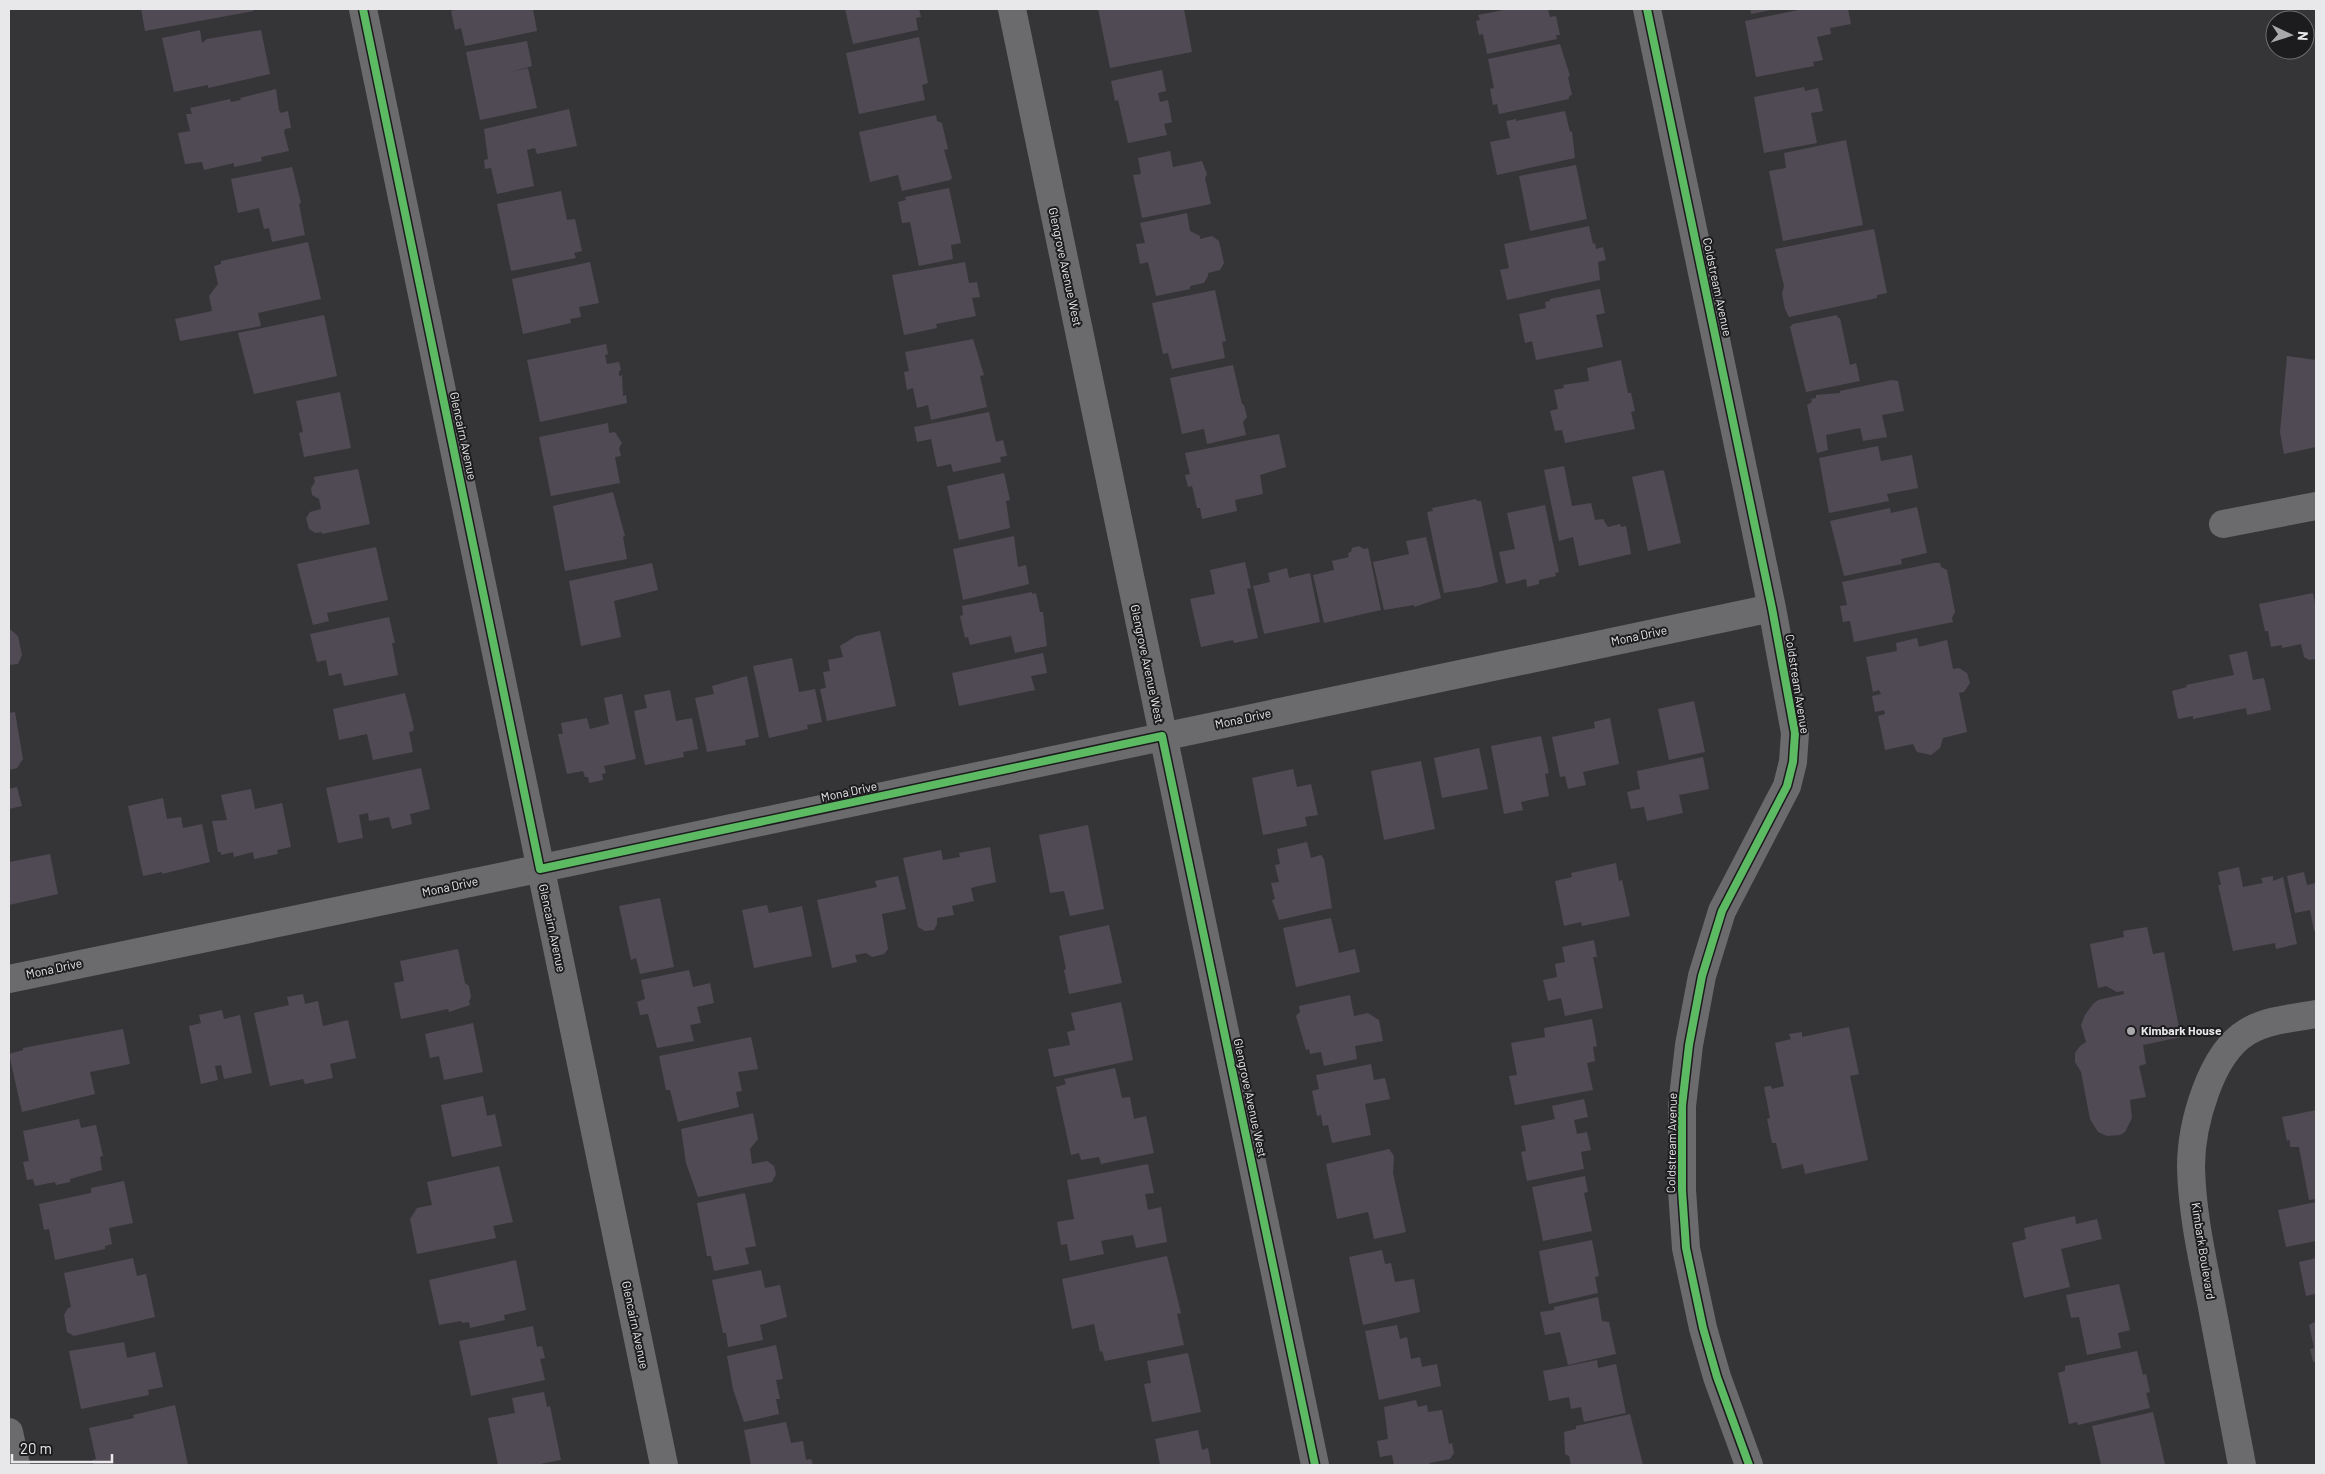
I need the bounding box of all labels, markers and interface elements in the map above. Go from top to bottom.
north arrow [2265,10,2315,60]
text: N [2295,31,2312,41]
street label: Glengrove Avenue West [1047,206,1085,328]
street label: Coldstream Avenue [1701,236,1735,337]
street label: Glencairn Avenue [448,390,480,481]
street label: Glengrove Avenue West [1129,603,1167,725]
street label: Mona Drive [1610,622,1668,648]
street label: Coldstream Avenue [1783,633,1813,735]
street label: Mona Drive [1214,705,1272,731]
street label: Mona Drive [820,778,878,804]
street label: Mona Drive [421,873,479,899]
street label: Glencairn Avenue [537,882,569,973]
street label: Mona Drive [25,955,83,981]
place label: Kimbark House [2141,1023,2222,1037]
marker: Kimbark House [2125,1025,2137,1037]
street label: Glengrove Avenue West [1232,1037,1270,1159]
street label: Coldstream Avenue [1663,1093,1679,1193]
street label: Kimbark Boulevard [2189,1201,2219,1300]
street label: Glencairn Avenue [620,1279,652,1370]
scale bar [12,1432,112,1464]
text: 20 m [20,1439,52,1457]

